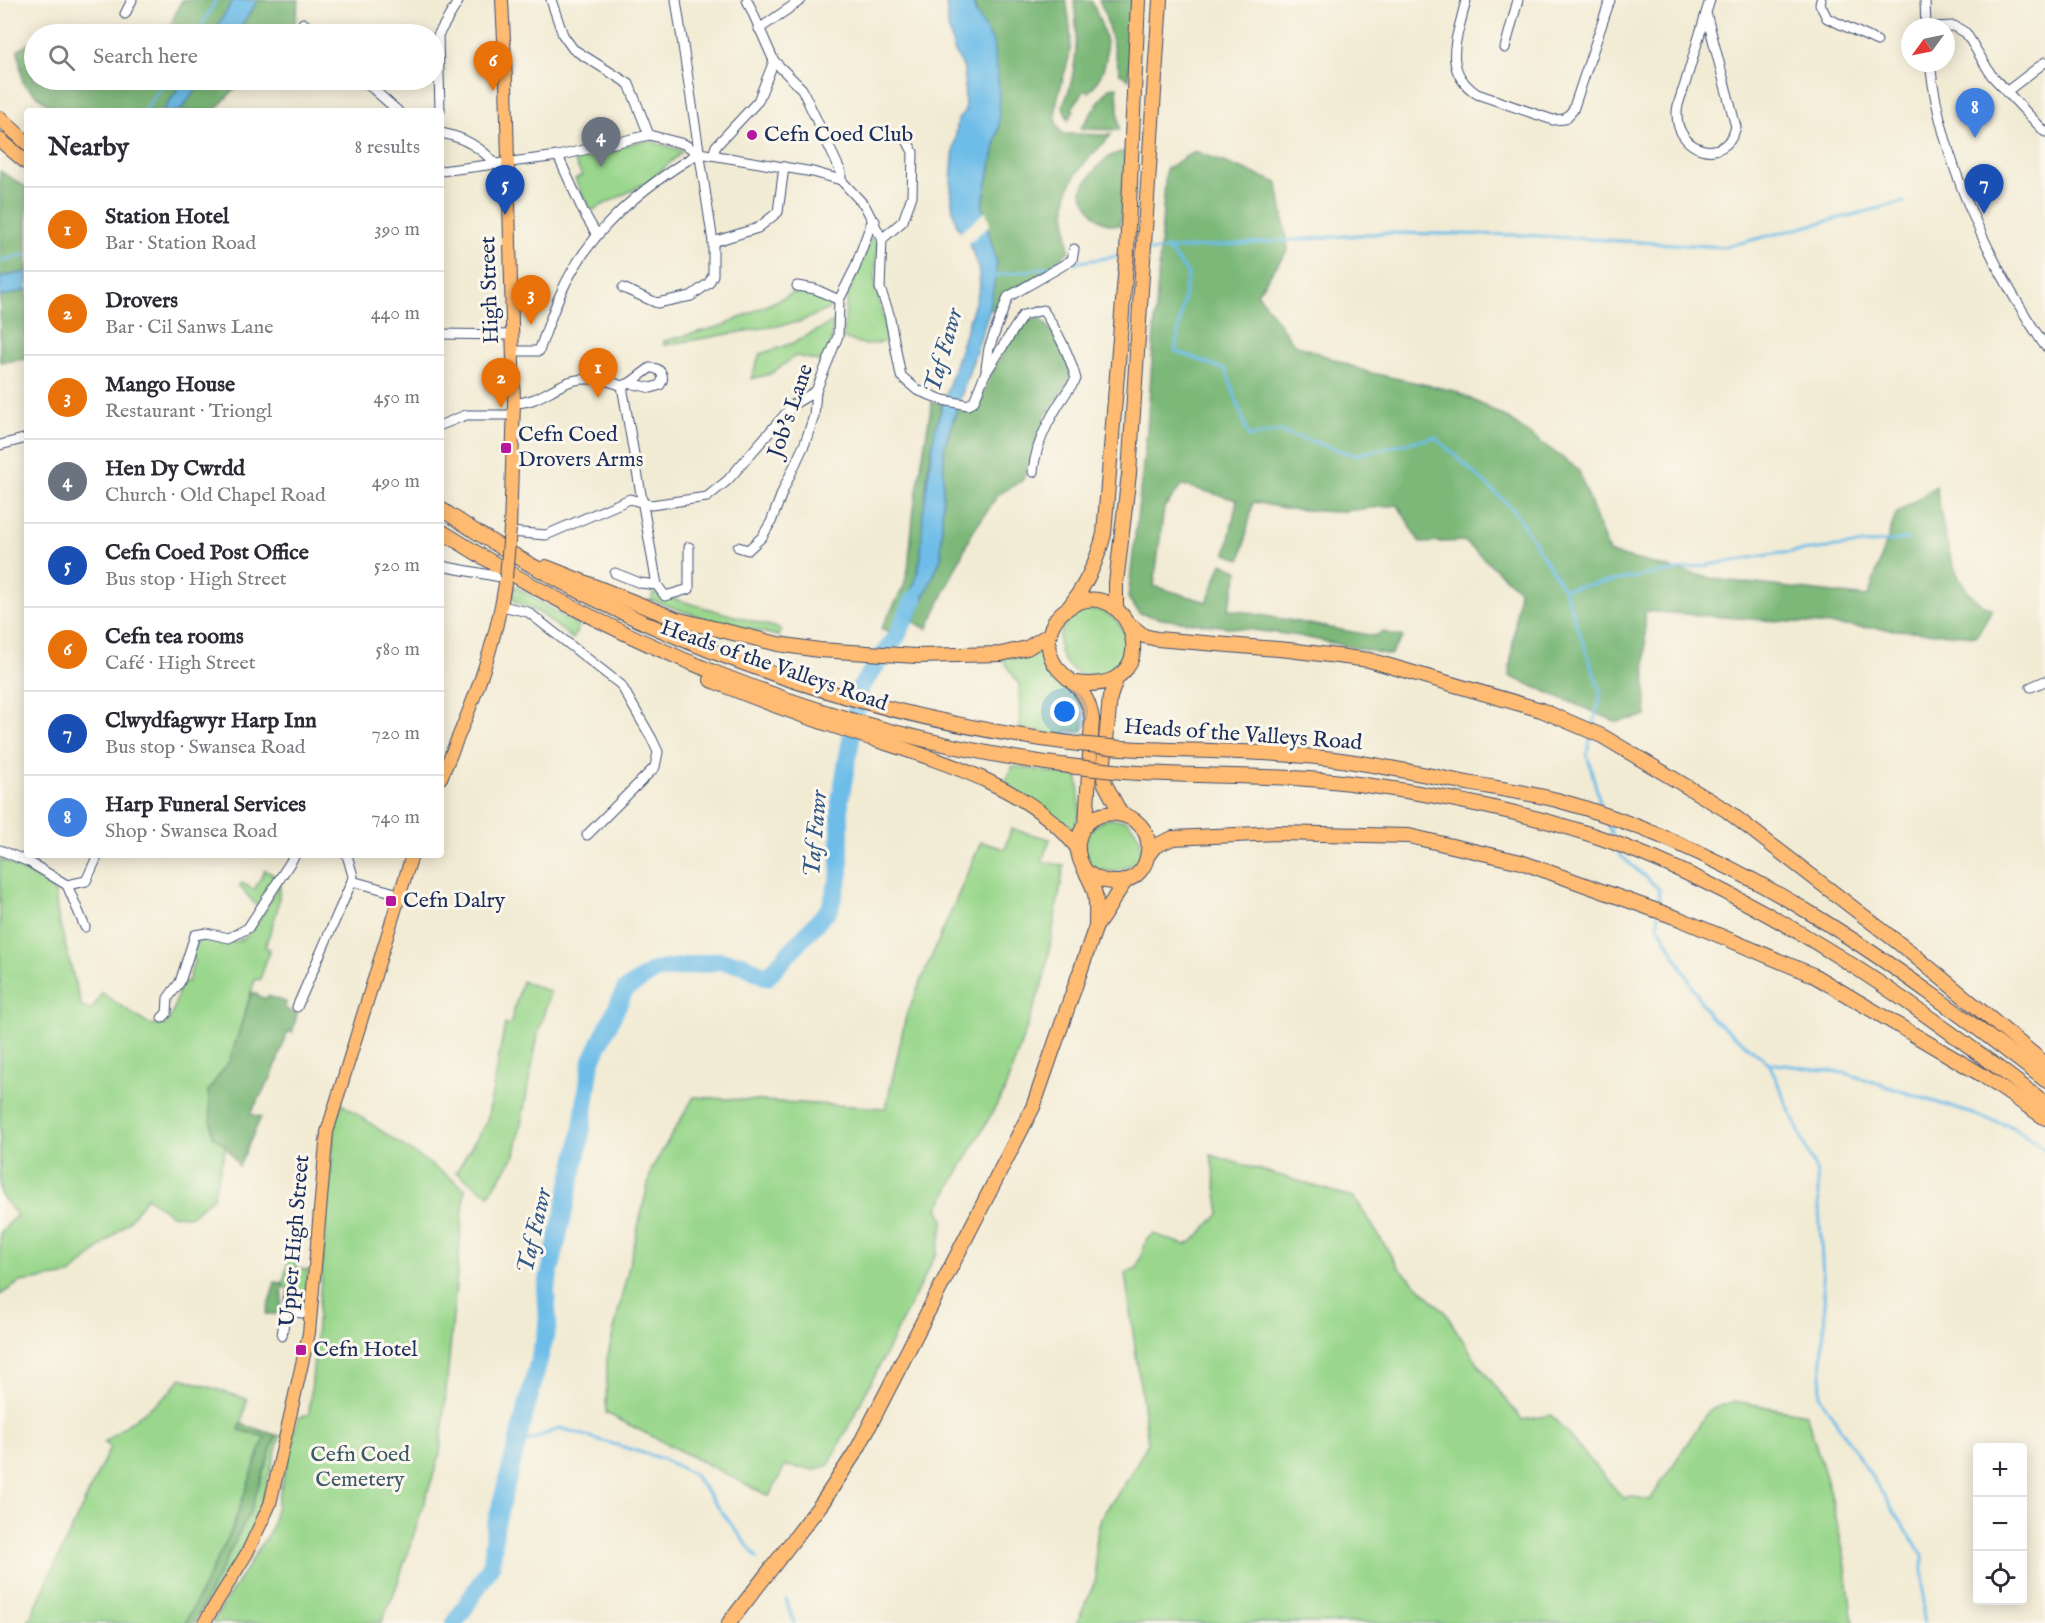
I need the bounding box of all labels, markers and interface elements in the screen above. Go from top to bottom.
north arrow [1901,18,1955,72]
search box [24,24,444,90]
icon: search [45,41,78,74]
pin: 6 [474,42,512,91]
text: Search here [93,43,198,71]
pin: 8 [1956,88,1994,138]
pin: 4 [582,118,620,167]
place label: Cefn Coed Club [764,121,914,149]
marker: Cefn Coed Club [745,128,759,142]
text: Nearby [48,131,129,164]
text: 8 results [354,135,420,160]
pin: 7 [1964,164,2004,214]
pin: 5 [486,166,524,215]
text: Station Hotel [105,203,229,231]
text: 1 [64,217,71,242]
text: 390 m [374,217,420,242]
text: Bar · Station Road [105,231,256,256]
street label: High Street [474,235,506,344]
pin: 3 [512,276,550,325]
text: Drovers [105,287,178,315]
text: 2 [63,301,72,326]
text: 440 m [371,301,420,326]
water label: Taf Fawr [917,303,971,397]
text: Bar · Cil Sanws Lane [105,315,273,340]
pin: 1 [578,348,618,398]
pin: 2 [482,358,520,408]
street label: Job's Lane [761,360,820,464]
text: Mango House [105,371,235,399]
text: 3 [64,385,71,410]
text: 450 m [373,385,420,410]
text: Restaurant · Triongl [105,399,272,424]
place label: Cefn Coed Drovers Arms [518,421,643,474]
marker: Cefn Coed Drovers Arms [499,441,513,455]
text: Hen Dy Cwrdd [105,455,245,483]
text: 4 [63,469,72,494]
text: 490 m [372,469,420,494]
text: Church · Old Chapel Road [105,483,326,508]
text: Cefn Coed Post Office [105,539,309,567]
text: 5 [64,553,71,578]
text: 520 m [374,553,420,578]
text: Bus stop · High Street [105,567,287,592]
street label: Heads of the Valleys Road [657,614,892,718]
text: Cefn tea rooms [105,623,244,651]
text: 6 [63,637,72,662]
text: 580 m [375,637,420,662]
text: Café · High Street [105,651,256,676]
your location [1050,697,1079,726]
text: Clwydfagwyr Harp Inn [105,707,317,735]
street label: Heads of the Valleys Road [1123,713,1363,757]
text: 7 [63,721,72,746]
text: 720 m [372,721,420,746]
text: Bus stop · Swansea Road [105,735,305,760]
water label: Taf Fawr [797,787,835,879]
text: Harp Funeral Services [105,791,306,819]
text: 8 [64,805,71,830]
text: 740 m [371,805,420,830]
text: Shop · Swansea Road [105,819,277,844]
place label: Cefn Dalry [403,887,506,915]
marker: Cefn Dalry [384,894,398,908]
street label: Upper High Street [274,1153,317,1328]
water label: Taf Fawr [510,1183,560,1277]
place label: Cefn Hotel [313,1336,417,1364]
marker: Cefn Hotel [294,1343,308,1357]
park label: Cefn Coed Cemetery [310,1441,410,1494]
map controls [1973,1443,2027,1605]
button: + [1973,1443,2027,1497]
button: − [1973,1497,2027,1551]
button: locate [1973,1551,2027,1605]

